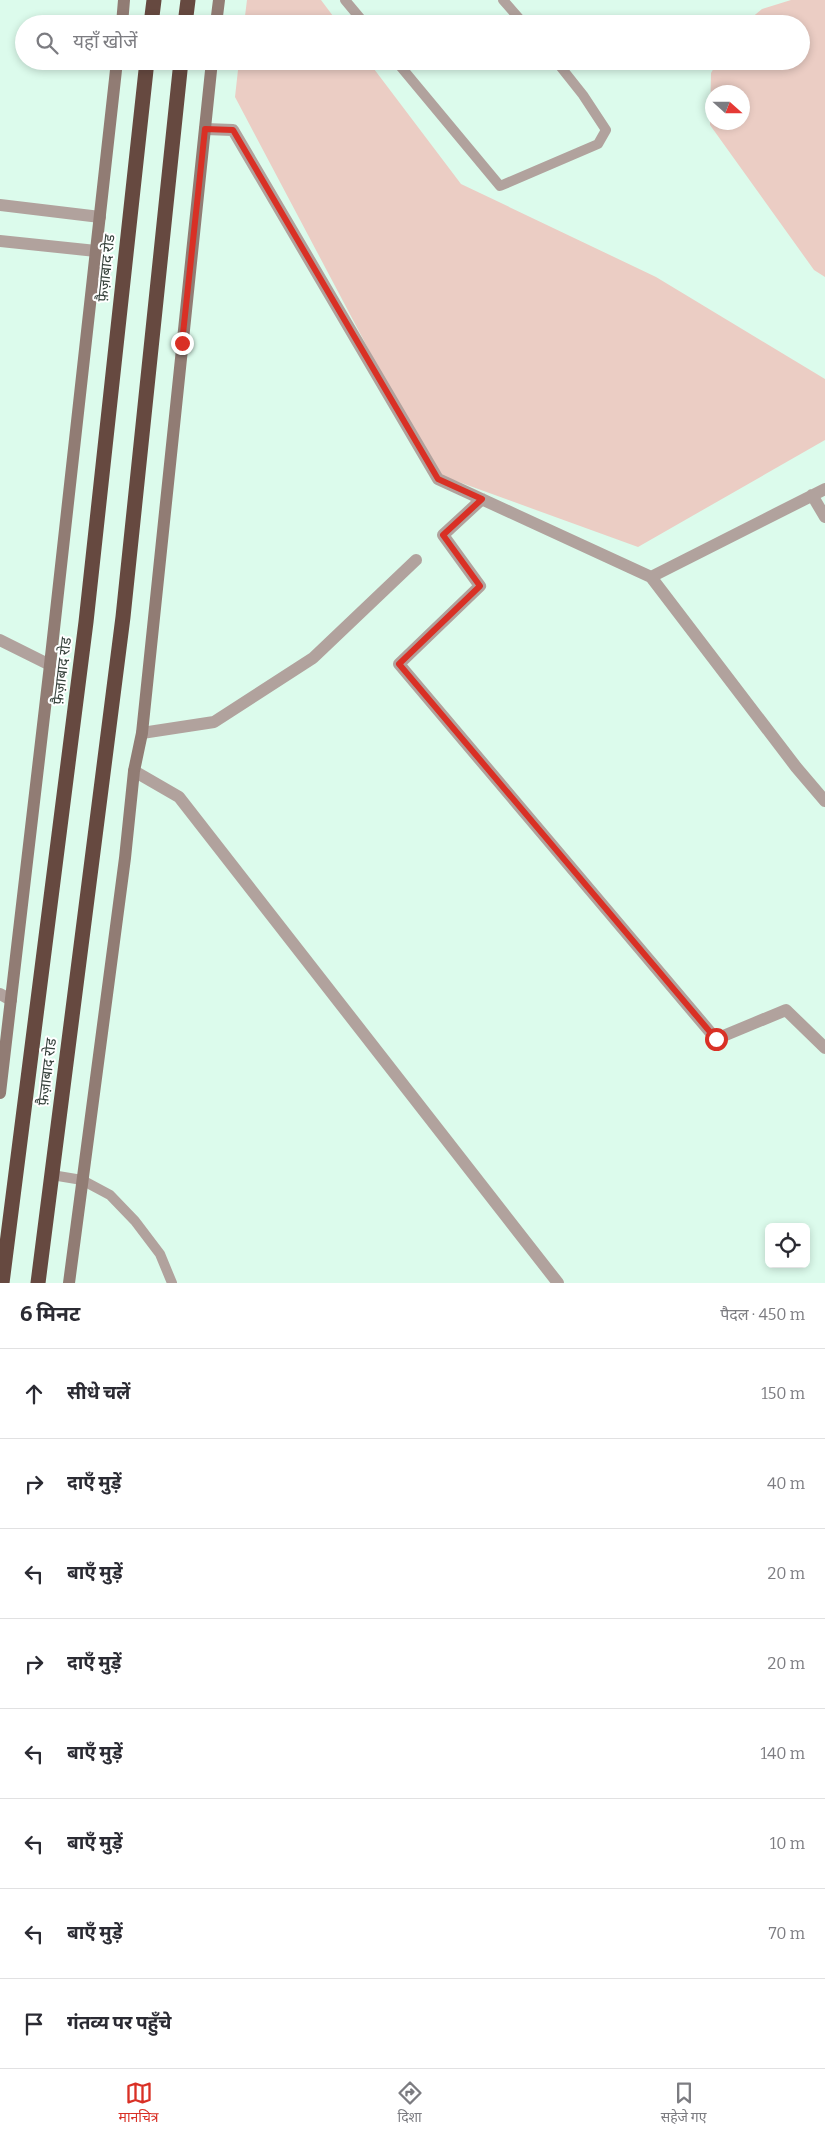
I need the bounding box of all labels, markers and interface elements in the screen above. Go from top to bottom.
search box [15,15,810,70]
icon: search [33,29,61,57]
text: यहाँ खोजें [73,30,137,53]
north arrow [705,85,750,130]
street label: फ़ैज़ाबाद रोड [93,232,119,303]
route end [171,332,194,355]
street label: फ़ैज़ाबाद रोड [49,635,75,706]
route start [705,1028,728,1051]
street label: फ़ैज़ाबाद रोड [34,1036,60,1107]
map controls [765,1223,810,1268]
button: locate [765,1223,810,1268]
text: 6 मिनट [20,1301,80,1327]
text: पैदल · 450 m [720,1305,805,1324]
icon: ahead [20,1380,48,1408]
text: सीधे चलें [67,1381,130,1404]
text: 150 m [761,1384,805,1403]
icon: right [20,1470,48,1498]
text: दाएँ मुड़ें [67,1471,121,1494]
text: 40 m [767,1474,805,1493]
icon: left [20,1560,48,1588]
text: बाएँ मुड़ें [67,1561,123,1584]
text: 20 m [768,1564,805,1583]
icon: right [20,1650,48,1678]
text: दाएँ मुड़ें [67,1651,121,1674]
text: 20 m [768,1654,805,1673]
icon: left [20,1740,48,1768]
text: बाएँ मुड़ें [67,1741,123,1764]
text: 140 m [760,1744,805,1763]
icon: left [20,1830,48,1858]
text: बाएँ मुड़ें [67,1831,123,1854]
text: 10 m [770,1834,805,1853]
icon: left [20,1920,48,1948]
text: बाएँ मुड़ें [67,1921,123,1944]
text: 70 m [769,1924,805,1943]
icon: arrive [20,2010,48,2038]
text: गंतव्य पर पहुँचे [67,2011,172,2034]
tab: मानचित्र [119,2079,159,2128]
tab: दिशा [396,2079,424,2128]
tab: सहेजे गए [661,2079,706,2128]

